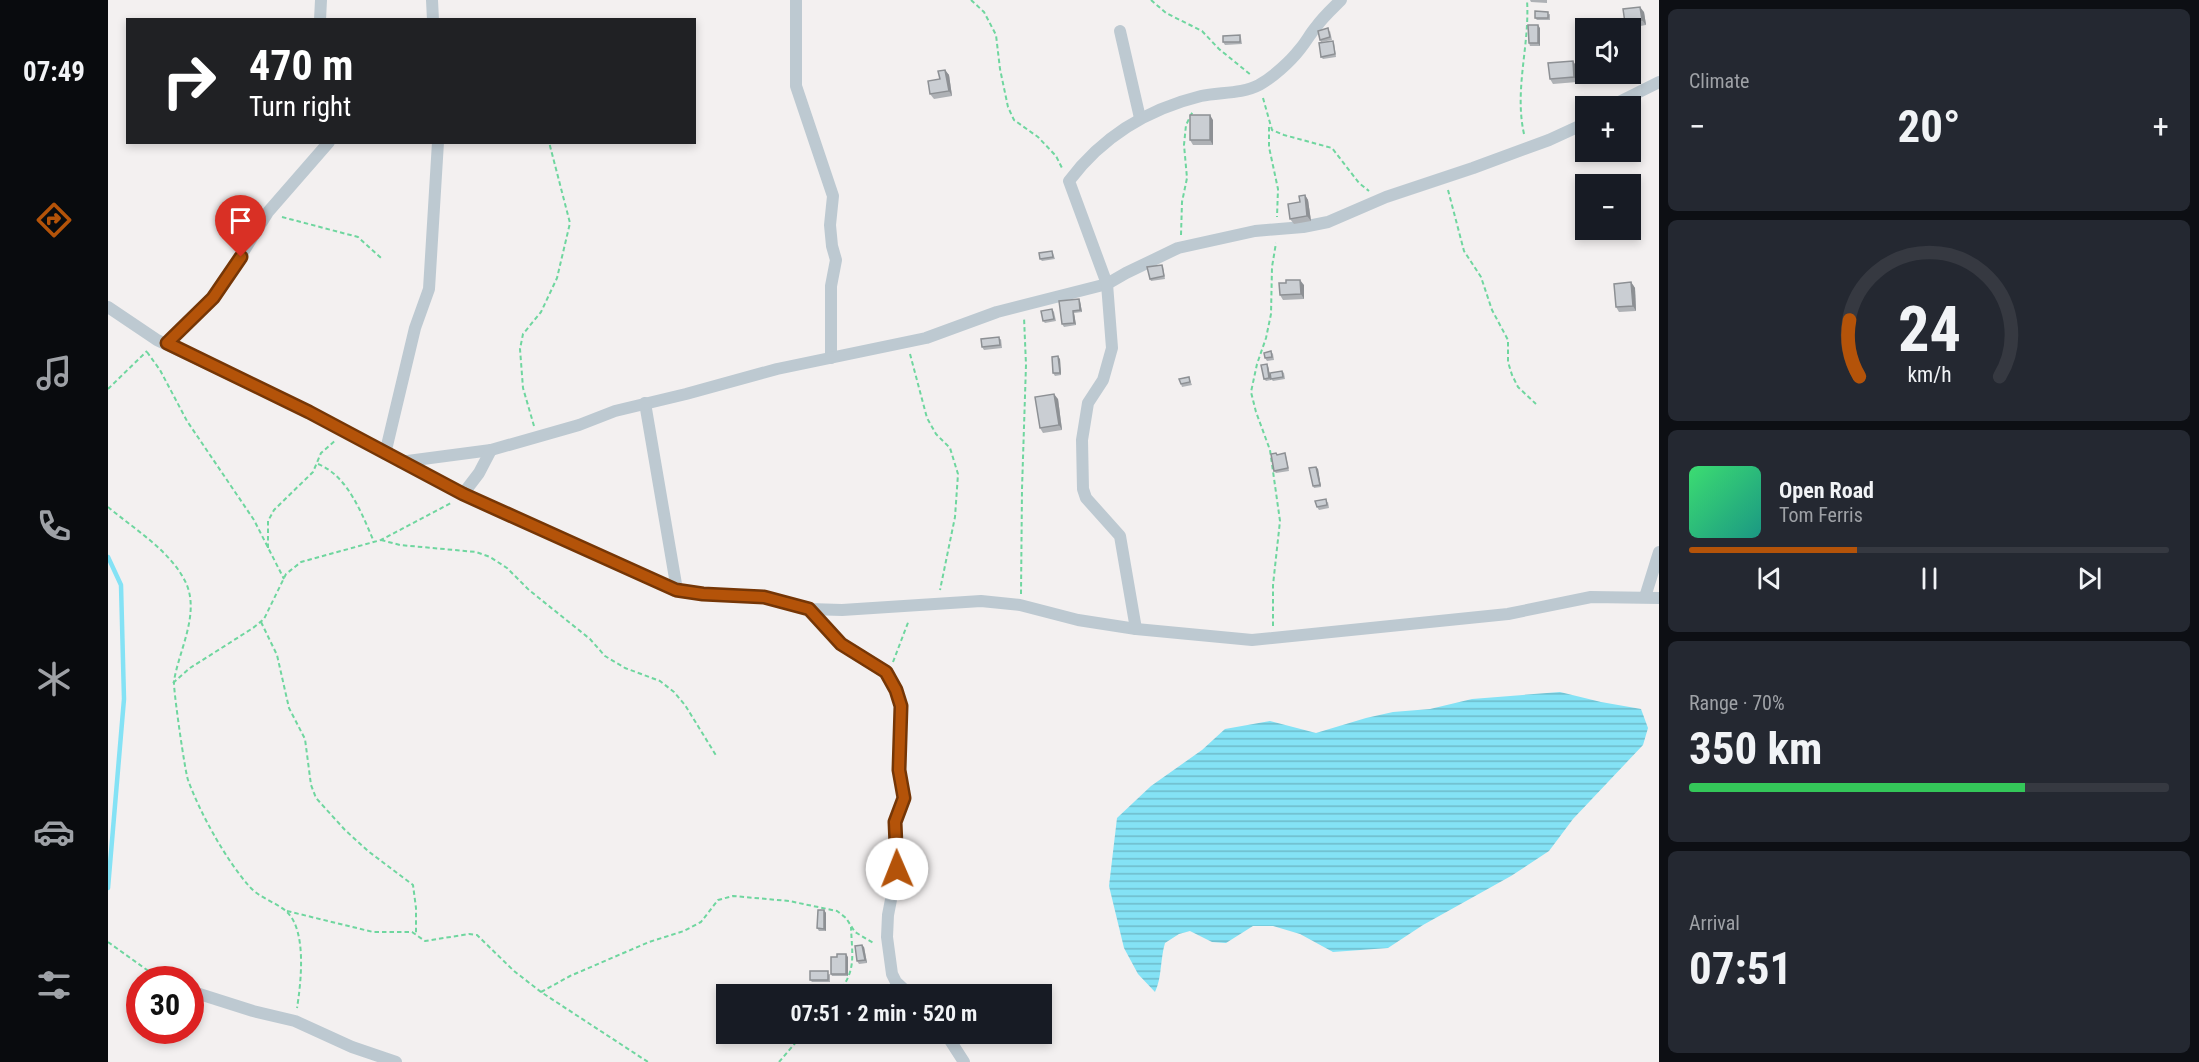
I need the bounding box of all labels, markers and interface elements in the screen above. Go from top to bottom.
map controls [1575,18,1641,240]
button: sound [1575,18,1641,84]
text: 470 m [249,41,354,90]
icon: right [150,42,228,120]
text: 07:49 [23,56,85,88]
text: Climate [1689,69,1749,93]
text: Turn right [249,91,351,123]
button: + [1575,96,1641,162]
text: 20° [1898,100,1961,153]
text: − [1689,107,1706,146]
text: + [2153,107,2169,146]
button: − [1575,174,1641,240]
pin [215,195,266,257]
icon: directions [33,199,75,241]
icon: arrive [224,204,257,237]
text: 24 [1897,294,1961,367]
icon: music [33,352,75,394]
text: km/h [1907,363,1951,388]
text: Open Road [1779,478,1874,503]
text: Tom Ferris [1779,503,1863,527]
icon: phone [33,505,75,547]
icon: previous [1753,562,1786,595]
icon: pause [1913,562,1946,595]
icon: next [2073,562,2106,595]
icon: climate [33,658,75,700]
text: Range · 70% [1689,691,1785,715]
text: 350 km [1689,722,1822,775]
icon: car [33,811,75,853]
position arrow [865,837,929,901]
text: Arrival [1689,911,1740,935]
text: 07:51 [1689,942,1792,995]
icon: filters [33,964,75,1006]
speed limit sign: 30 [126,966,204,1044]
text: 07:51 · 2 min · 520 m [791,1001,977,1026]

